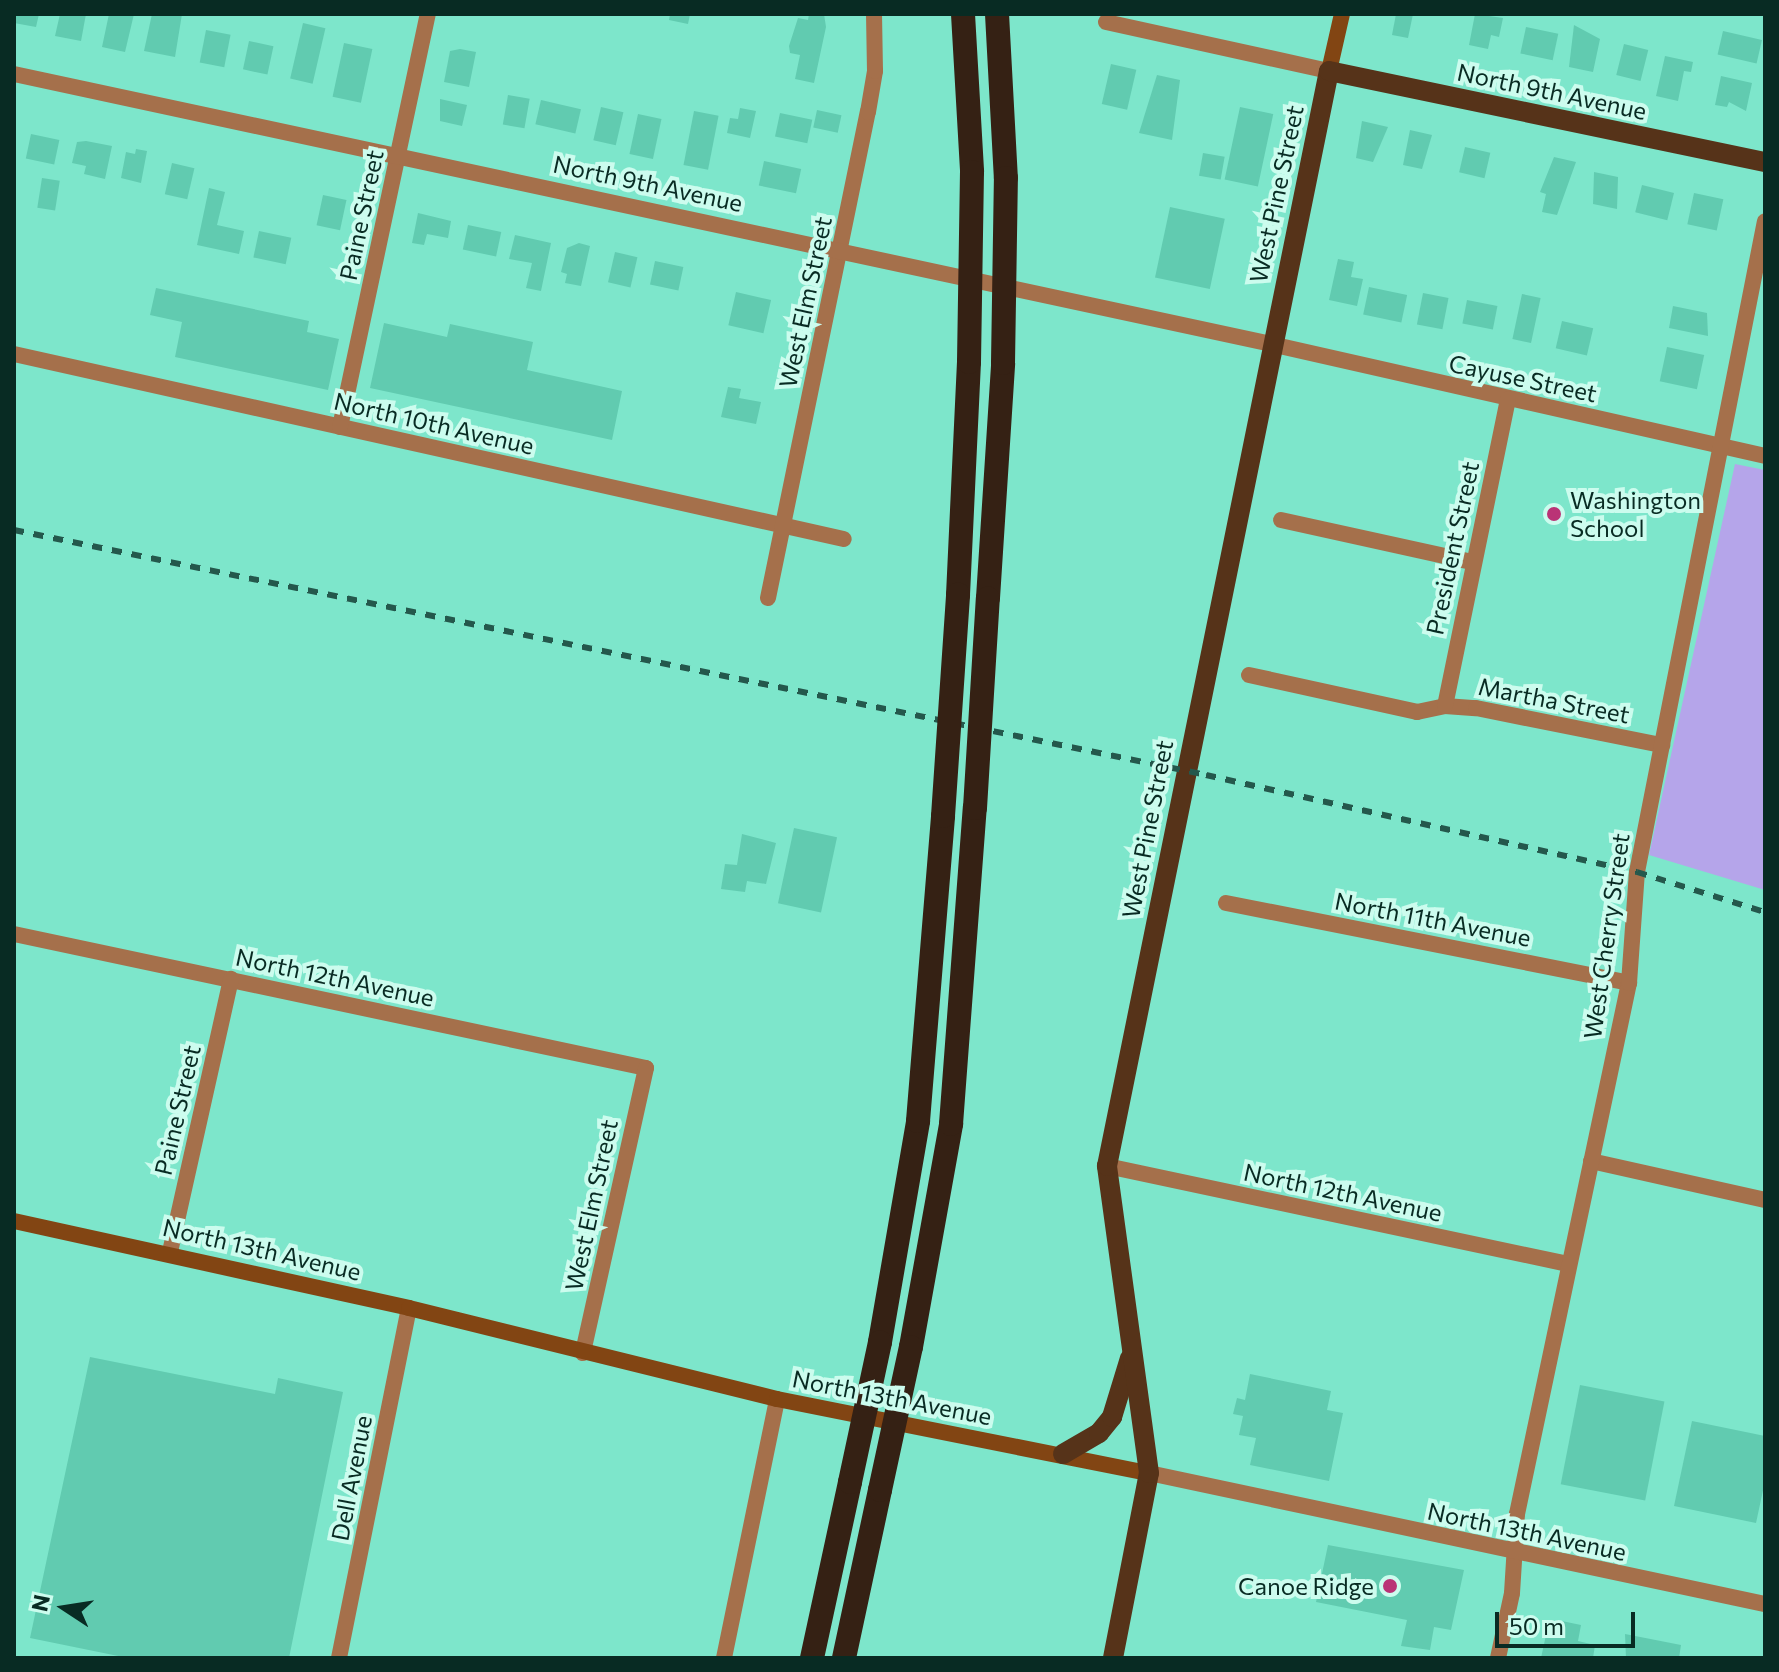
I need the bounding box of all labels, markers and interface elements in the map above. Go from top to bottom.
street label: North 9th Avenue [1455,57,1649,125]
street label: West Pine Street [1243,103,1309,285]
street label: Paine Street [333,147,389,283]
street label: North 9th Avenue [551,149,745,217]
street label: West Elm Street [773,214,837,390]
street label: Cayuse Street [1446,348,1600,408]
street label: North 10th Avenue [331,386,537,460]
street label: President Street [1420,459,1484,637]
place label: Washington School [1570,486,1701,542]
marker: Washington School [1545,505,1563,523]
street label: Martha Street [1476,671,1632,729]
street label: West Pine Street [1116,738,1178,920]
street label: West Cherry Street [1577,831,1635,1041]
street label: North 11th Avenue [1333,886,1533,952]
street label: North 12th Avenue [233,942,437,1012]
street label: Paine Street [148,1042,206,1178]
street label: West Elm Street [559,1117,623,1293]
street label: North 12th Avenue [1241,1157,1445,1227]
street label: North 13th Avenue [160,1212,364,1286]
street label: North 13th Avenue [790,1364,994,1430]
street label: Dell Avenue [325,1413,377,1543]
street label: North 13th Avenue [1425,1496,1629,1566]
north arrow [24,1568,104,1648]
place label: Canoe Ridge [1238,1572,1374,1600]
marker: Canoe Ridge [1381,1577,1399,1595]
text: N [25,1592,55,1614]
scale bar [1499,1596,1639,1646]
text: 50 m [1509,1611,1564,1640]

